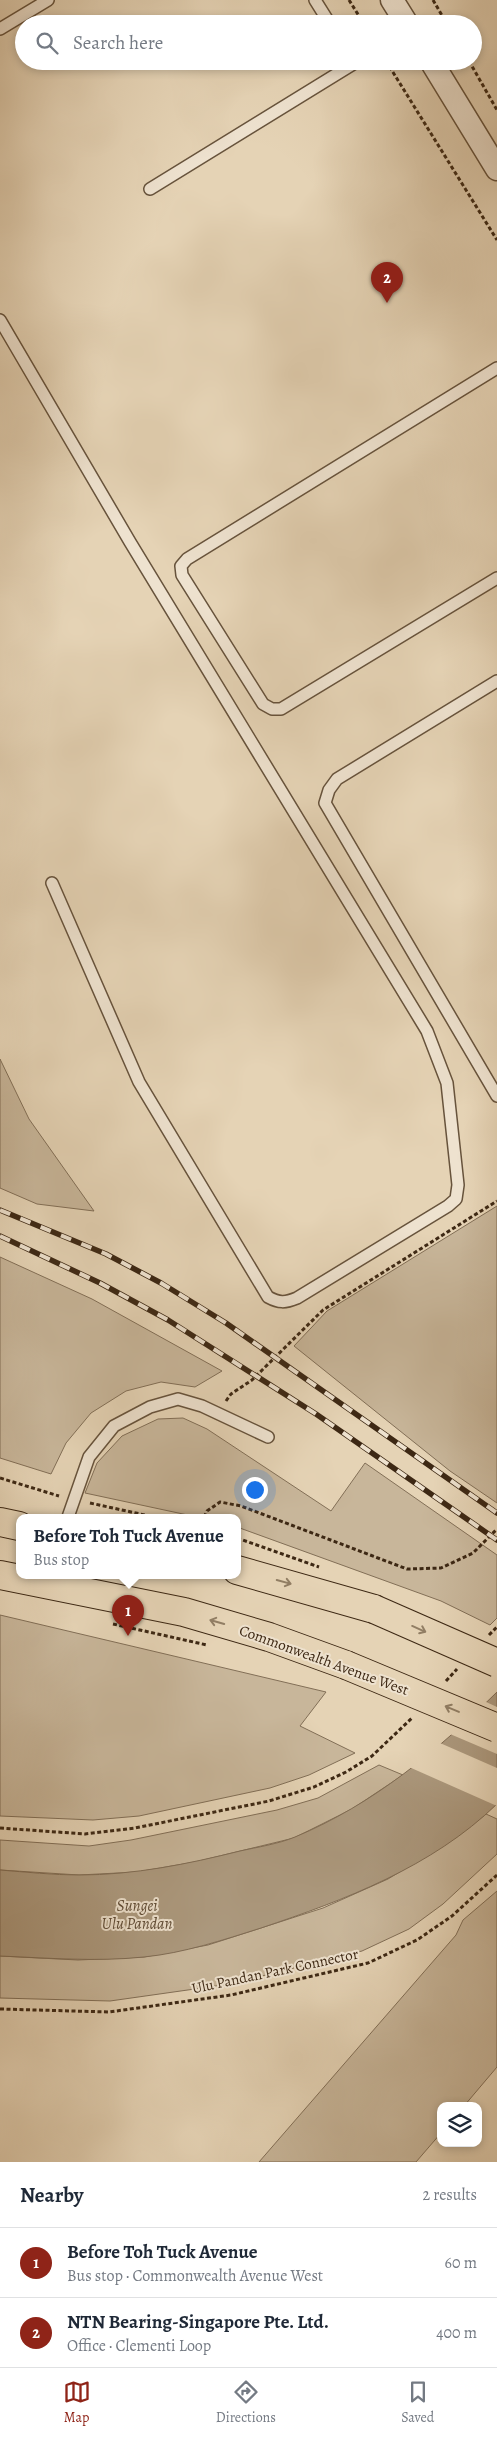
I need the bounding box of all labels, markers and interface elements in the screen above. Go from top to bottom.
search box [15,15,482,70]
icon: search [33,29,61,57]
text: Search here [73,30,163,56]
pin: 2 [371,262,403,303]
your location [242,1477,268,1503]
popup [16,1514,241,1579]
text: Before Toh Tuck Avenue [33,1523,224,1549]
text: Bus stop [33,1549,89,1571]
one-way arrow [275,1578,291,1587]
pin: 1 [112,1595,144,1636]
one-way arrow [210,1616,226,1626]
street label: Commonwealth Avenue West [237,1620,411,1700]
one-way arrow [411,1624,426,1634]
one-way arrow [445,1704,460,1714]
water label: Sungei Ulu Pandan [102,1895,172,1935]
street label: Ulu Pandan Park Connector [190,1944,360,1998]
map controls [437,2102,482,2147]
button: layers [437,2102,482,2147]
text: Nearby [20,2181,83,2209]
text: 2 results [422,2184,477,2206]
text: Before Toh Tuck Avenue [67,2239,258,2265]
text: 1 [33,2252,39,2274]
text: 60 m [445,2252,477,2274]
text: Bus stop · Commonwealth Avenue West [67,2265,323,2287]
text: NTN Bearing-Singapore Pte. Ltd. [67,2309,329,2335]
text: 2 [32,2322,40,2344]
text: 400 m [436,2322,477,2344]
text: Office · Clementi Loop [67,2335,211,2357]
tab: Map [63,2378,91,2427]
tab: Directions [216,2378,276,2427]
tab: Saved [401,2378,434,2427]

